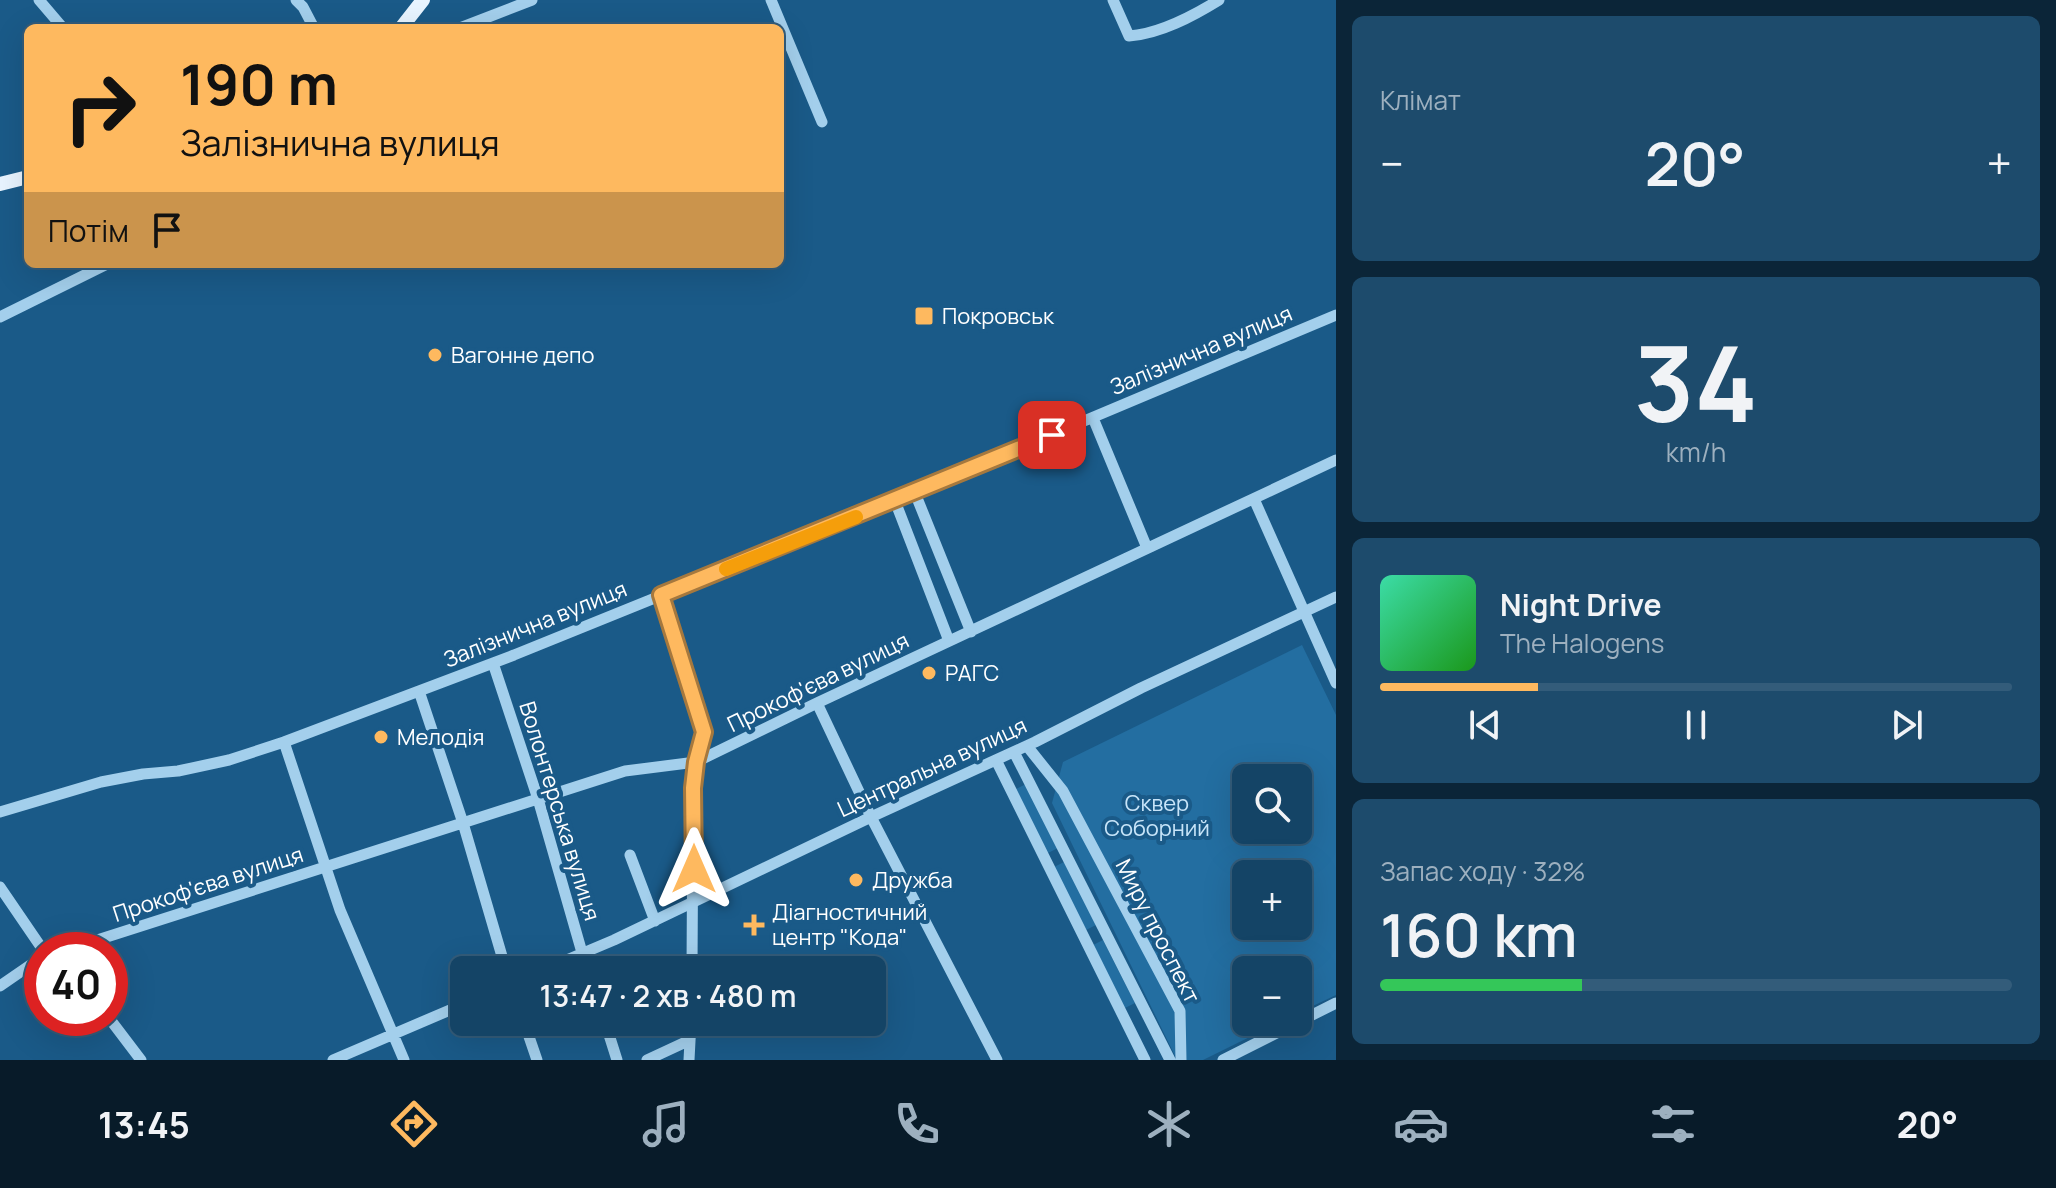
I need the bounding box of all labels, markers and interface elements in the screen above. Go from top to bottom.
text: 190 m [180,45,338,122]
icon: right [48,56,152,160]
text: Клімат [1380,82,1461,118]
text: Залізнична вулиця [180,118,500,167]
text: 20° [1645,122,1746,204]
text: − [1380,133,1404,193]
text: + [1987,133,2012,193]
icon: arrive [145,208,189,252]
text: Потім [48,210,129,251]
street label: Залізнична вулиця [1105,298,1297,402]
place label: Покровськ [942,301,1055,331]
marker: Покровськ [913,305,935,327]
text: 34 [1634,311,1758,453]
place label: Вагонне депо [451,340,595,370]
marker: Вагонне депо [426,346,444,364]
pin [1018,401,1086,469]
icon: arrive [1030,413,1074,457]
text: km/h [1666,434,1726,470]
street label: Залізнична вулиця [439,574,631,674]
text: Night Drive [1500,584,1662,625]
street label: Прокоф'єва вулиця [722,625,914,739]
text: The Halogens [1500,625,1664,661]
place label: РАГС [945,658,999,688]
marker: РАГС [920,664,938,682]
street label: Волонтерська вулиця [512,698,608,924]
icon: previous [1463,703,1507,747]
icon: pause [1674,703,1718,747]
icon: next [1885,703,1929,747]
street label: Центральна вулиця [832,710,1032,824]
place label: Мелодія [397,722,484,752]
marker: Мелодія [372,728,390,746]
map controls [1232,764,1312,1036]
button: search [1232,764,1312,844]
park label: Сквер Соборний [1104,788,1210,843]
position arrow [652,827,736,911]
street label: Прокоф'єва вулиця [109,839,307,929]
text: Запас ходу · 32% [1380,853,1586,889]
street label: Миру проспект [1109,854,1207,1008]
button: + [1232,860,1312,940]
place label: Дружба [872,865,953,895]
marker: Дружба [847,871,865,889]
text: 160 km [1380,893,1578,975]
place label: Діагностичний центр "Кода" [772,897,927,952]
marker: Діагностичний центр "Кода" [743,914,765,936]
speed limit sign: 40 [24,932,128,1036]
button: − [1232,956,1312,1036]
text: 13:47 · 2 хв · 480 m [540,975,796,1016]
icon: directions [386,1096,442,1152]
icon: music [638,1096,694,1152]
icon: phone [889,1096,945,1152]
icon: climate [1141,1096,1197,1152]
icon: car [1393,1096,1449,1152]
icon: filters [1645,1096,1701,1152]
text: 13:45 [98,1100,190,1149]
text: 20° [1897,1100,1958,1149]

